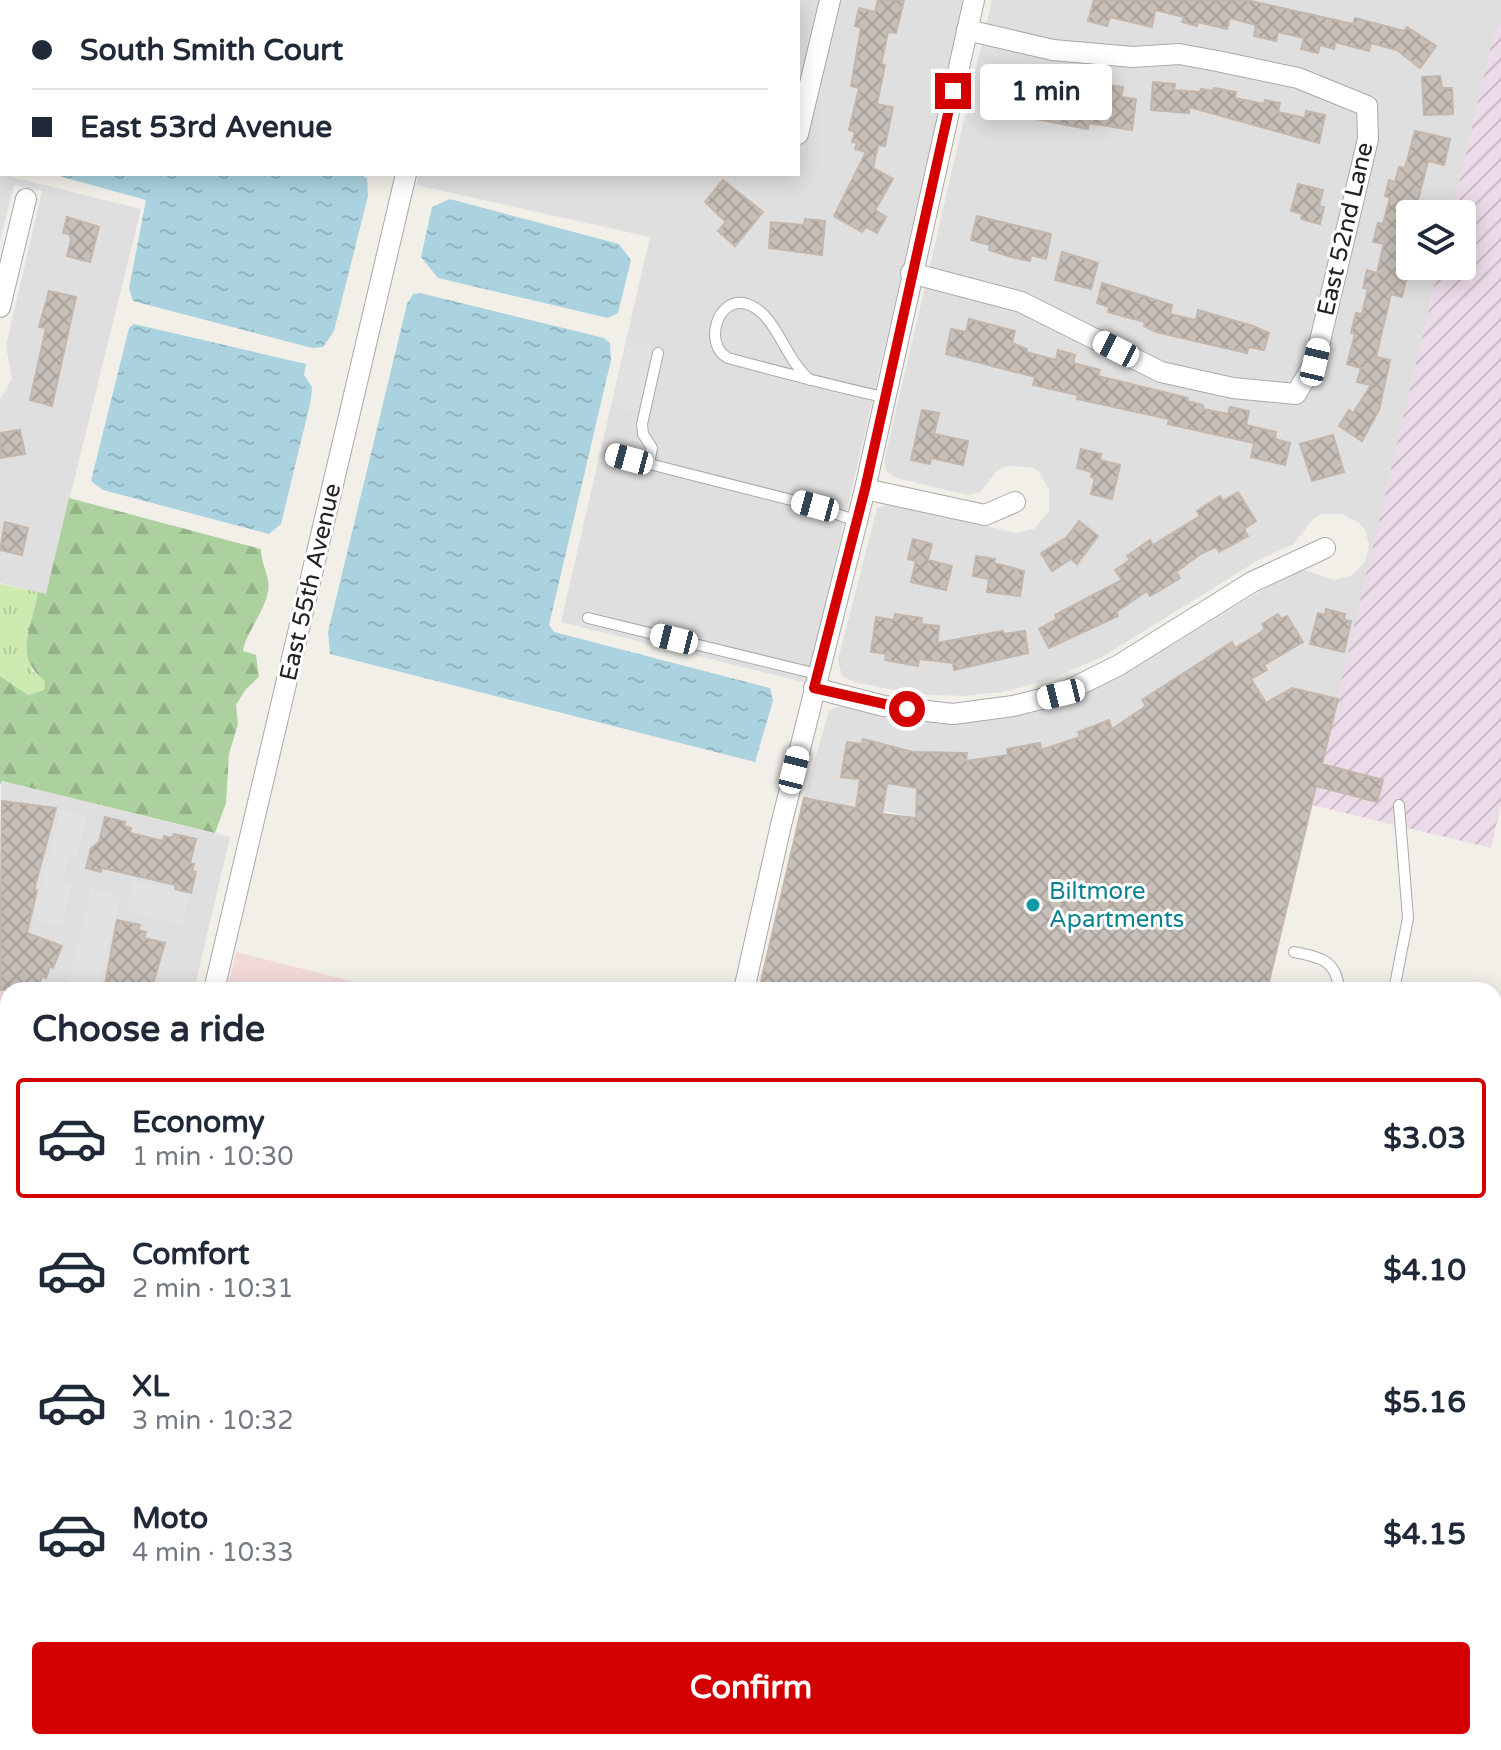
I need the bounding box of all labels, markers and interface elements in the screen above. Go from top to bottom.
text: South Smith Court [80,32,343,69]
callout: 1 min [981,63,1113,119]
route end [935,73,971,109]
text: 1 min [1011,76,1081,107]
text: East 53rd Avenue [80,109,332,146]
street label: East 52nd Lane [1311,140,1380,319]
map controls [1396,200,1476,280]
button: layers [1396,200,1476,280]
car [1089,327,1143,371]
car [1298,336,1332,388]
car [603,441,655,477]
street label: East 55th Avenue [274,481,347,684]
car [789,488,841,524]
car [648,622,700,656]
car [1035,677,1087,711]
route start [889,691,925,727]
car [777,744,811,796]
place label: Biltmore Apartments [1049,877,1184,934]
marker: Biltmore Apartments [1024,896,1042,914]
text: Choose a ride [32,1008,265,1051]
icon: car [36,1102,108,1174]
text: Economy [132,1104,265,1141]
text: $3.03 [1383,1120,1466,1157]
text: 1 min · 10:30 [132,1141,294,1172]
icon: car [36,1234,108,1306]
text: Comfort [132,1236,250,1273]
text: $4.10 [1383,1252,1466,1289]
text: 2 min · 10:31 [132,1273,294,1304]
icon: car [36,1366,108,1438]
text: XL [132,1368,169,1405]
text: $5.16 [1384,1384,1466,1421]
text: 3 min · 10:32 [132,1405,294,1436]
icon: car [36,1498,108,1570]
text: Moto [132,1500,208,1537]
text: $4.15 [1383,1516,1466,1553]
text: 4 min · 10:33 [132,1537,294,1568]
button: Confirm [32,1642,1470,1734]

